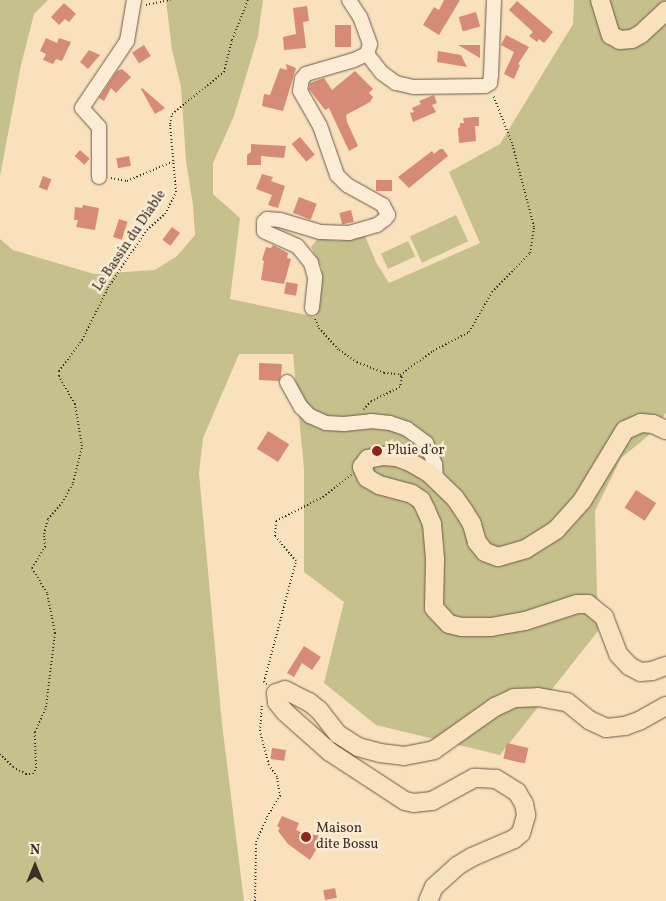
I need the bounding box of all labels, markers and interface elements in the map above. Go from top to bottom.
street label: Le Bassin du Diable [90,187,170,295]
place label: Pluie d'or [387,443,444,459]
marker: Pluie d'or [371,445,383,457]
place label: Maison dite Bossu [316,821,378,854]
marker: Maison dite Bossu [300,831,312,843]
north arrow [10,841,60,891]
text: N [30,841,40,860]

